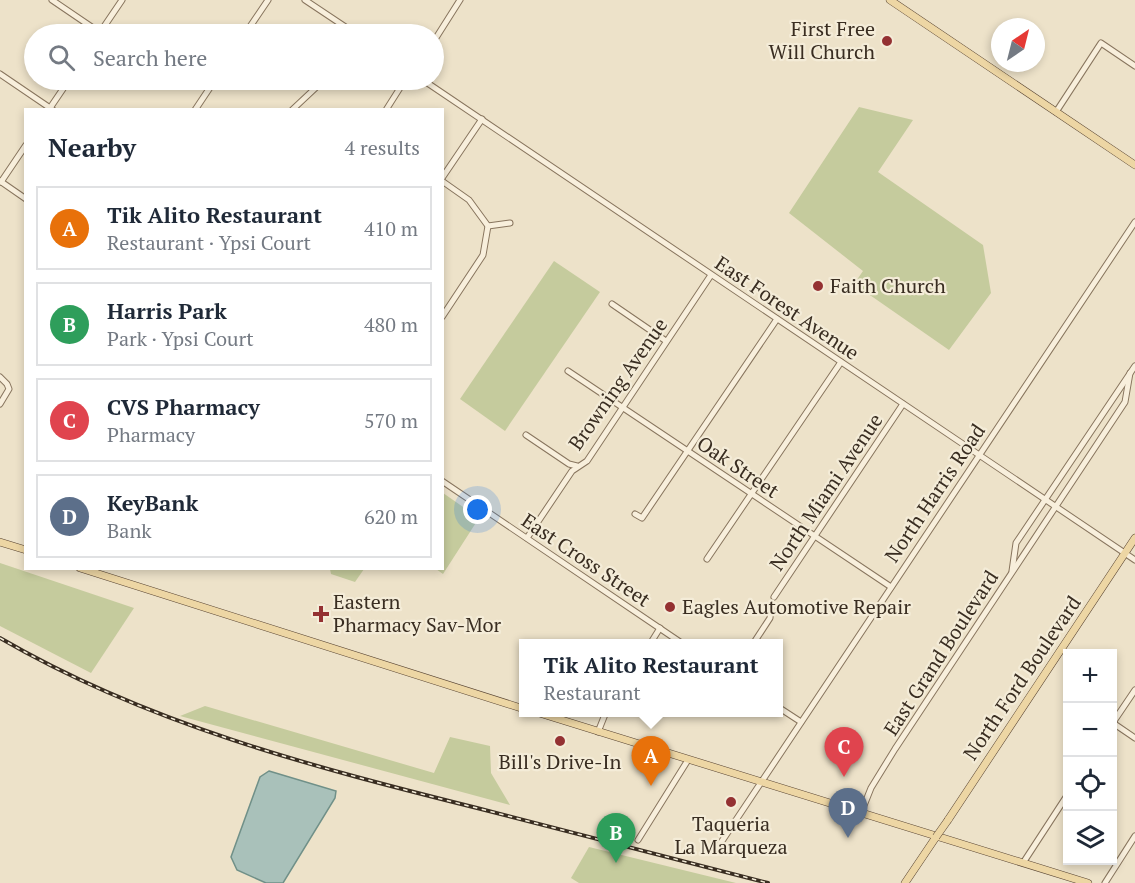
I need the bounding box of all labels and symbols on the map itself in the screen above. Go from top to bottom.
place label: First Free Will Church [769,15,875,65]
north arrow [991,18,1045,72]
marker: First Free Will Church [880,34,894,48]
street label: East Forest Avenue [710,249,865,366]
place label: Faith Church [830,272,946,299]
marker: Faith Church [811,279,825,293]
street label: Browning Avenue [562,312,673,455]
street label: North Miami Avenue [763,408,888,576]
street label: North Harris Road [878,418,991,567]
street label: Oak Street [692,429,785,504]
your location [463,495,492,524]
street label: East Cross Street [517,506,656,613]
street label: East Grand Boulevard [877,565,1004,740]
place label: Eastern Pharmacy Sav-Mor [333,588,502,638]
street label: North Ford Boulevard [957,590,1087,765]
place label: Eagles Automotive Repair [682,593,911,620]
marker: Eagles Automotive Repair [663,600,677,614]
marker: Eastern Pharmacy Sav-Mor [314,607,328,621]
pin: C [824,728,864,777]
marker: Bill's Drive-In [553,734,567,748]
pin: A [632,736,670,786]
place label: Bill's Drive-In [499,748,622,775]
pin: D [828,788,868,838]
marker: Taqueria La Marqueza [724,795,738,809]
place label: Taqueria La Marqueza [674,810,788,860]
pin: B [596,814,636,863]

